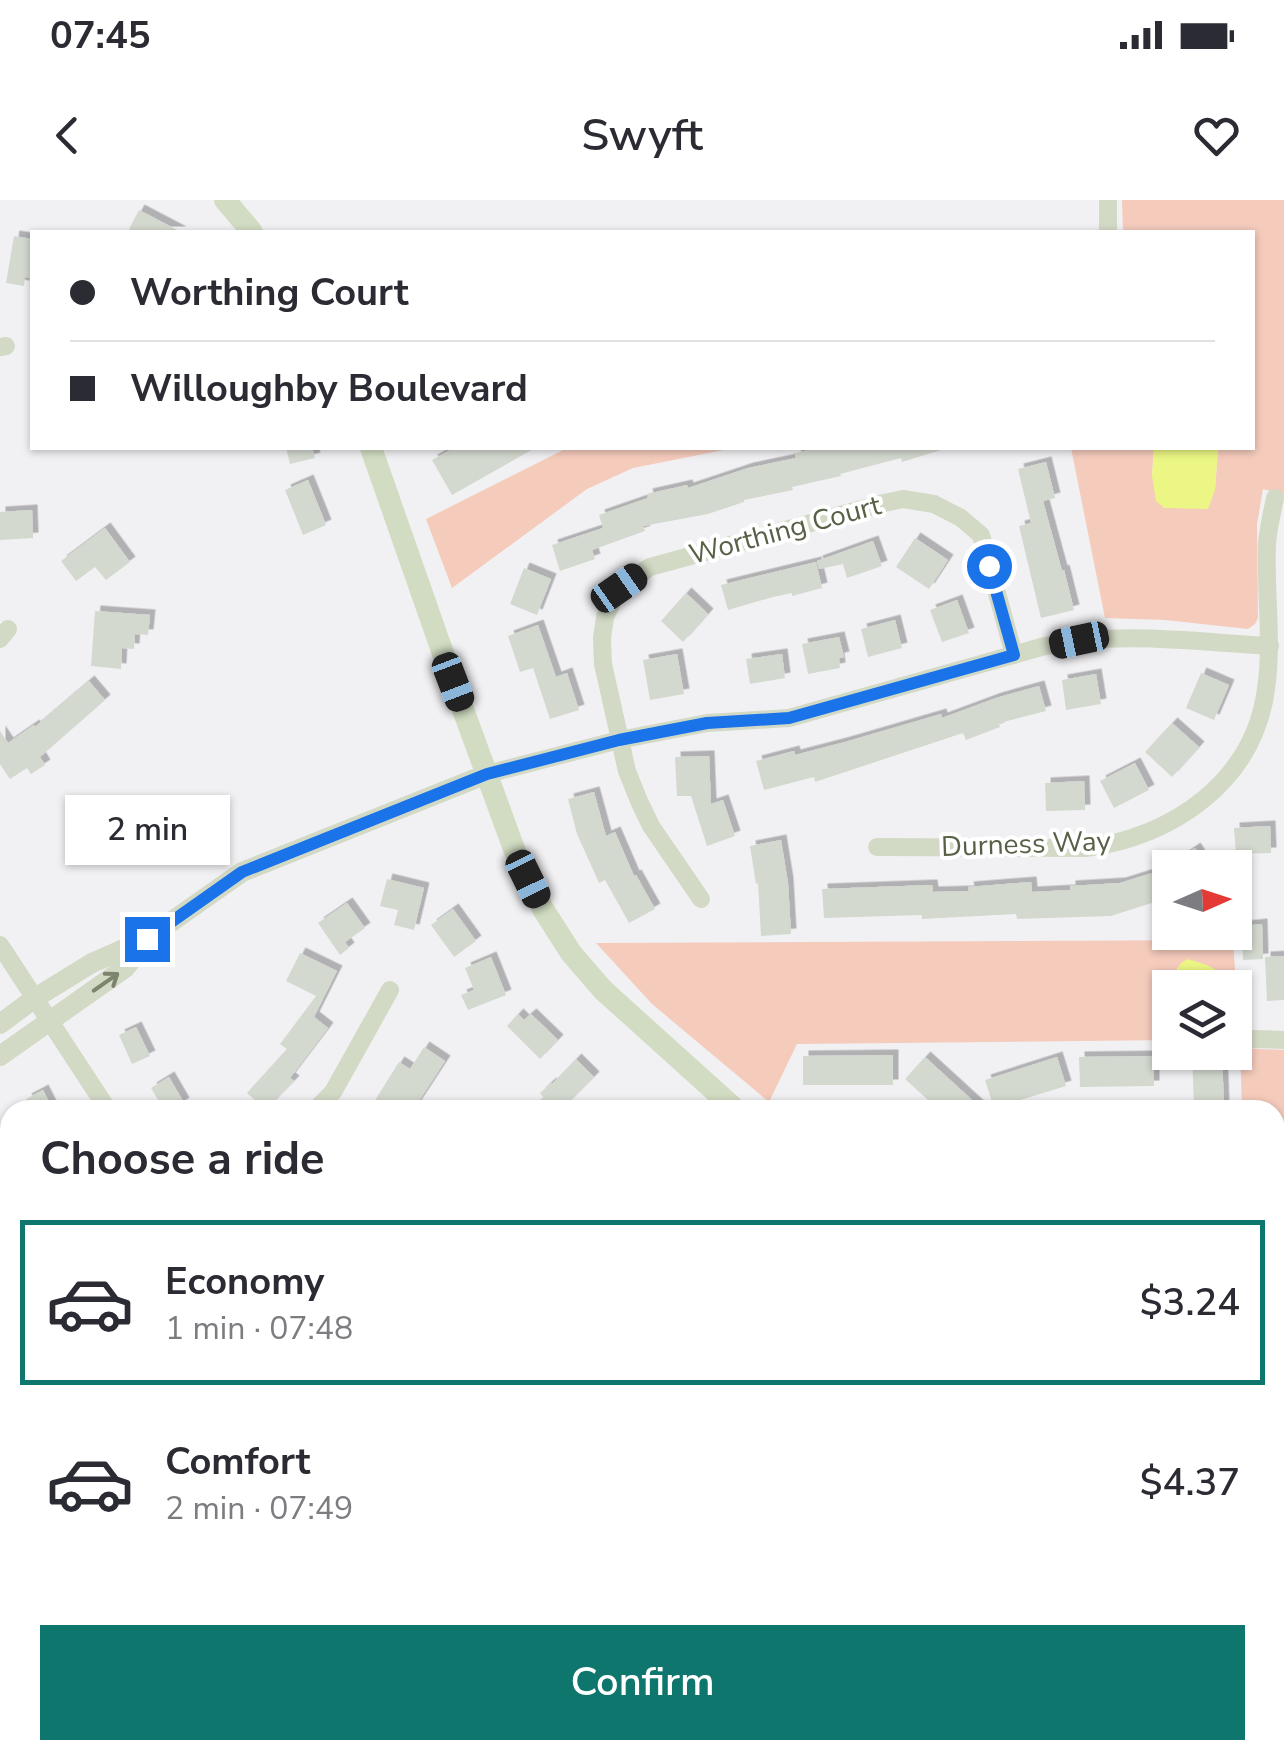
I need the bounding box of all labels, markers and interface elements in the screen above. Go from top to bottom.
text: 07:45 [50,10,151,61]
text: Swyft [581,105,703,166]
icon: back [40,108,95,163]
icon: heart [1189,108,1244,163]
text: Worthing Court [130,267,409,318]
text: Willoughby Boulevard [130,363,528,414]
street label: Worthing Court [685,486,885,574]
route start [967,544,1012,589]
car [586,559,652,617]
car [1047,619,1111,661]
car [428,649,478,715]
callout: 2 min [64,794,230,864]
text: 2 min [107,808,188,851]
street label: Durness Way [941,822,1112,866]
car [501,845,555,913]
north arrow [1152,850,1252,950]
map controls [1152,850,1252,1070]
route end [125,917,170,962]
button: layers [1152,970,1252,1070]
one-way arrow [92,971,119,992]
text: Choose a ride [40,1129,325,1190]
text: Economy [165,1256,324,1307]
icon: car [45,1258,135,1348]
text: $3.24 [1140,1277,1240,1328]
text: 1 min · 07:48 [165,1307,353,1350]
text: Comfort [165,1436,310,1487]
icon: car [45,1438,135,1528]
text: $4.37 [1140,1457,1240,1508]
text: 2 min · 07:49 [165,1487,353,1530]
button: Confirm [40,1625,1245,1740]

